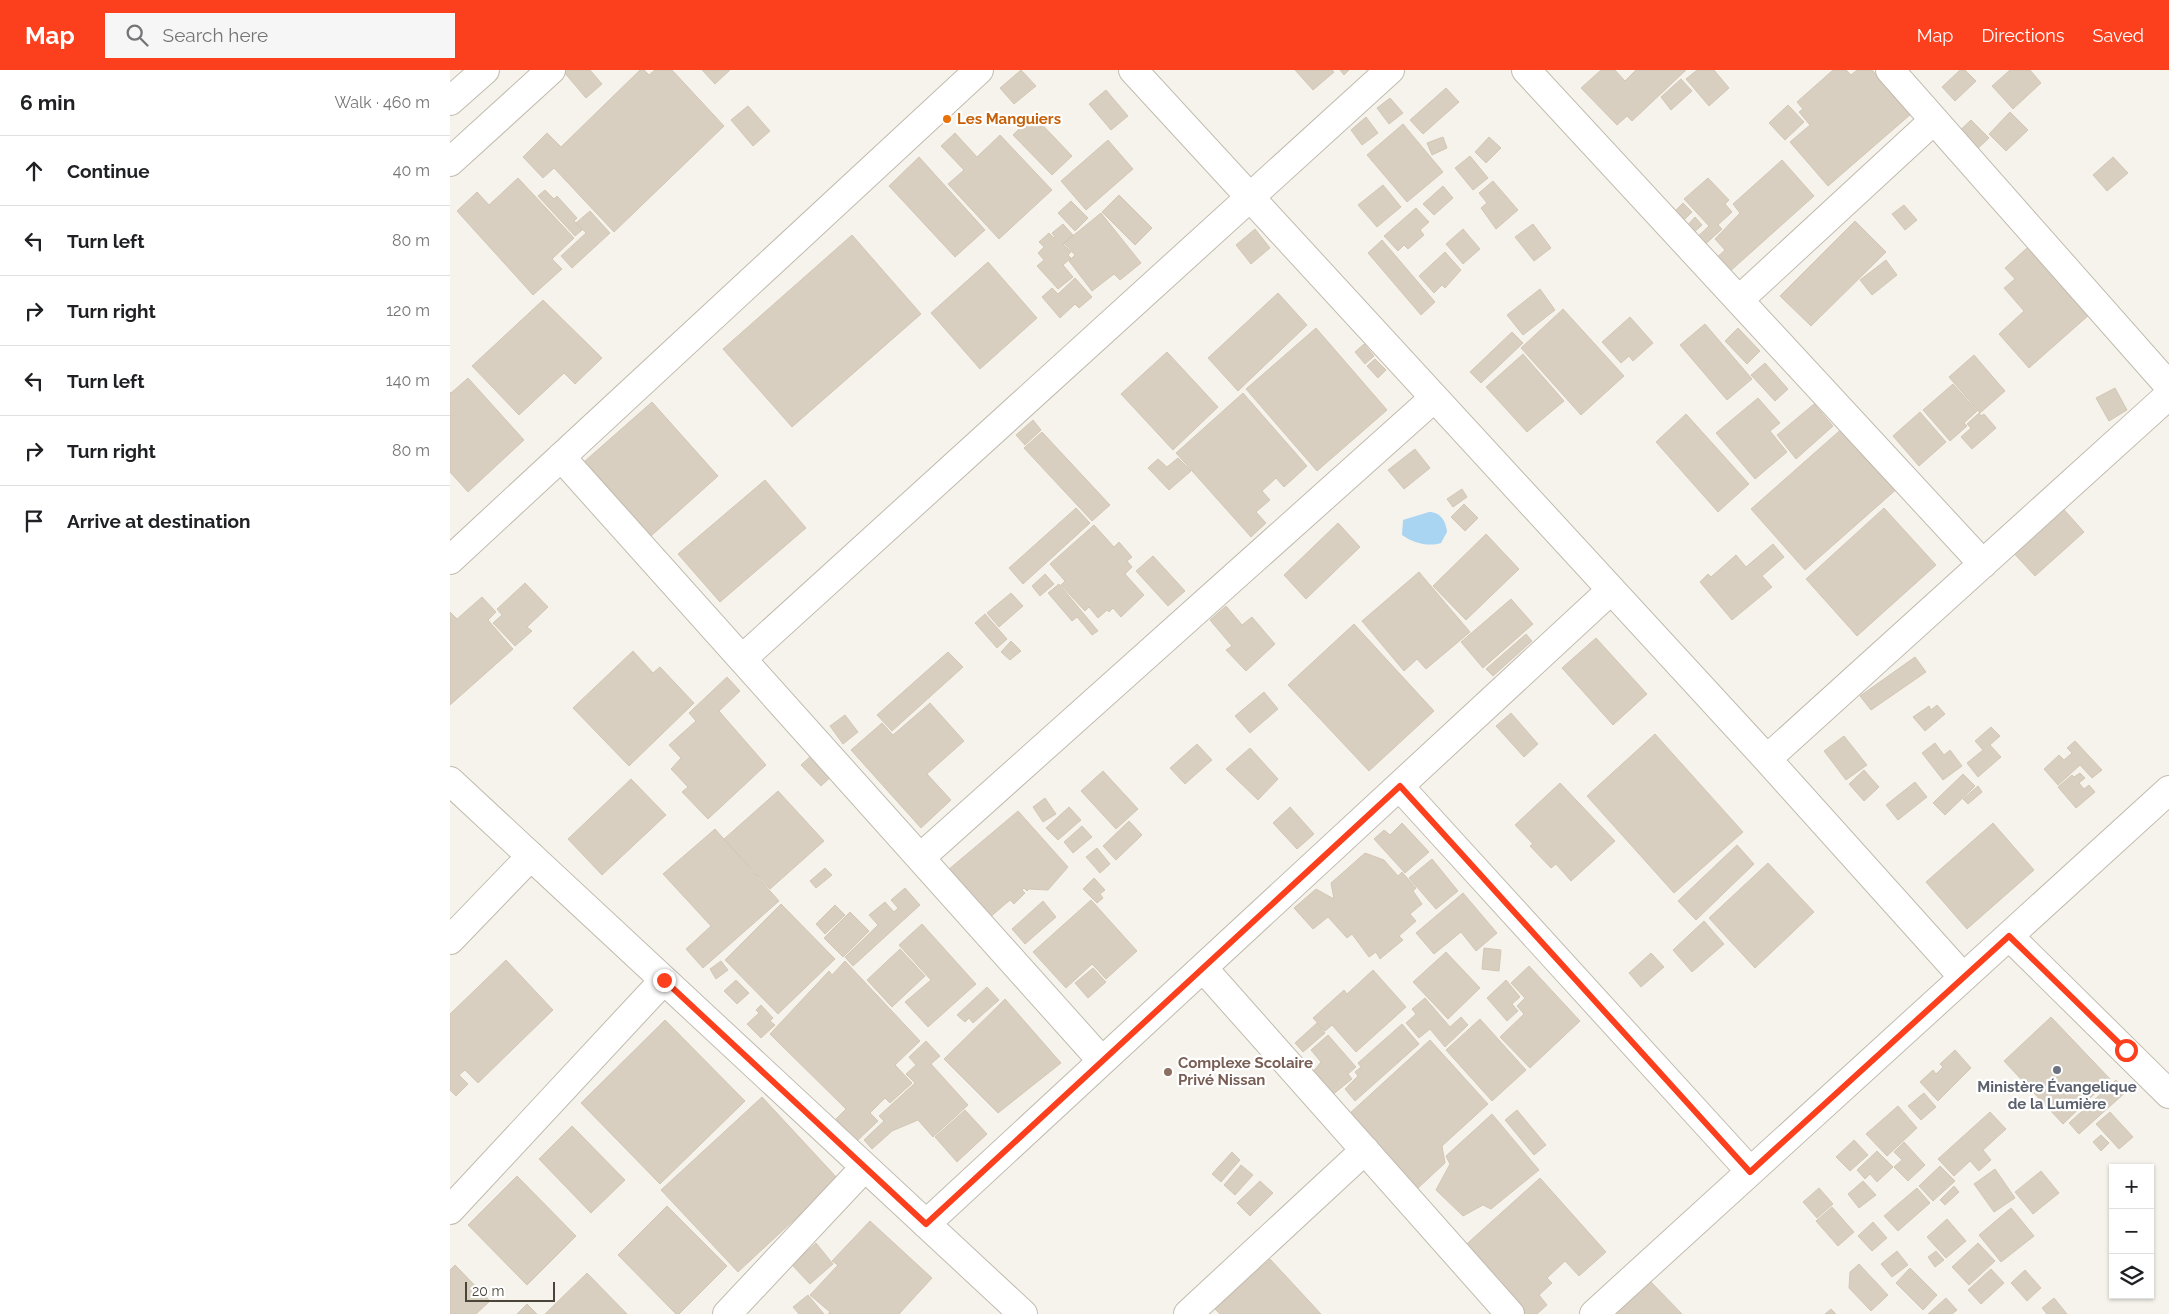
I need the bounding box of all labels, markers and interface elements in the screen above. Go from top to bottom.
search box [105,13,455,58]
text: Map [25,21,75,50]
icon: search [123,21,151,49]
text: Search here [163,24,268,46]
text: Map [1917,25,1953,46]
text: Directions [1981,25,2065,46]
text: Saved [2093,25,2144,46]
text: 6 min [20,90,75,115]
text: Walk · 460 m [334,93,430,112]
place label: Les Manguiers [957,110,1061,128]
marker: Les Manguiers [941,113,953,125]
icon: ahead [20,157,48,185]
text: Continue [67,160,150,182]
text: 40 m [393,161,430,180]
icon: left [20,227,48,255]
text: Turn left [67,230,144,252]
text: 80 m [392,231,430,250]
icon: right [20,297,48,325]
text: Turn right [67,300,156,322]
text: 120 m [386,301,430,320]
icon: left [20,367,48,395]
text: Turn left [67,370,144,392]
text: 140 m [386,371,430,390]
icon: right [20,437,48,465]
text: Turn right [67,440,156,462]
text: 80 m [392,441,430,460]
icon: arrive [20,507,48,535]
text: Arrive at destination [67,510,251,532]
route end [653,969,676,992]
route start [2115,1039,2138,1062]
place label: Complexe Scolaire Privé Nissan [1178,1054,1313,1089]
marker: Ministère Évangelique de la Lumière [2051,1064,2063,1076]
marker: Complexe Scolaire Privé Nissan [1162,1066,1174,1078]
place label: Ministère Évangelique de la Lumière [1977,1078,2137,1113]
map controls [2109,1164,2154,1299]
button: + [2109,1164,2154,1209]
button: − [2109,1209,2154,1254]
button: layers [2109,1254,2154,1299]
scale bar [465,1279,555,1302]
text: 20 m [472,1283,504,1299]

